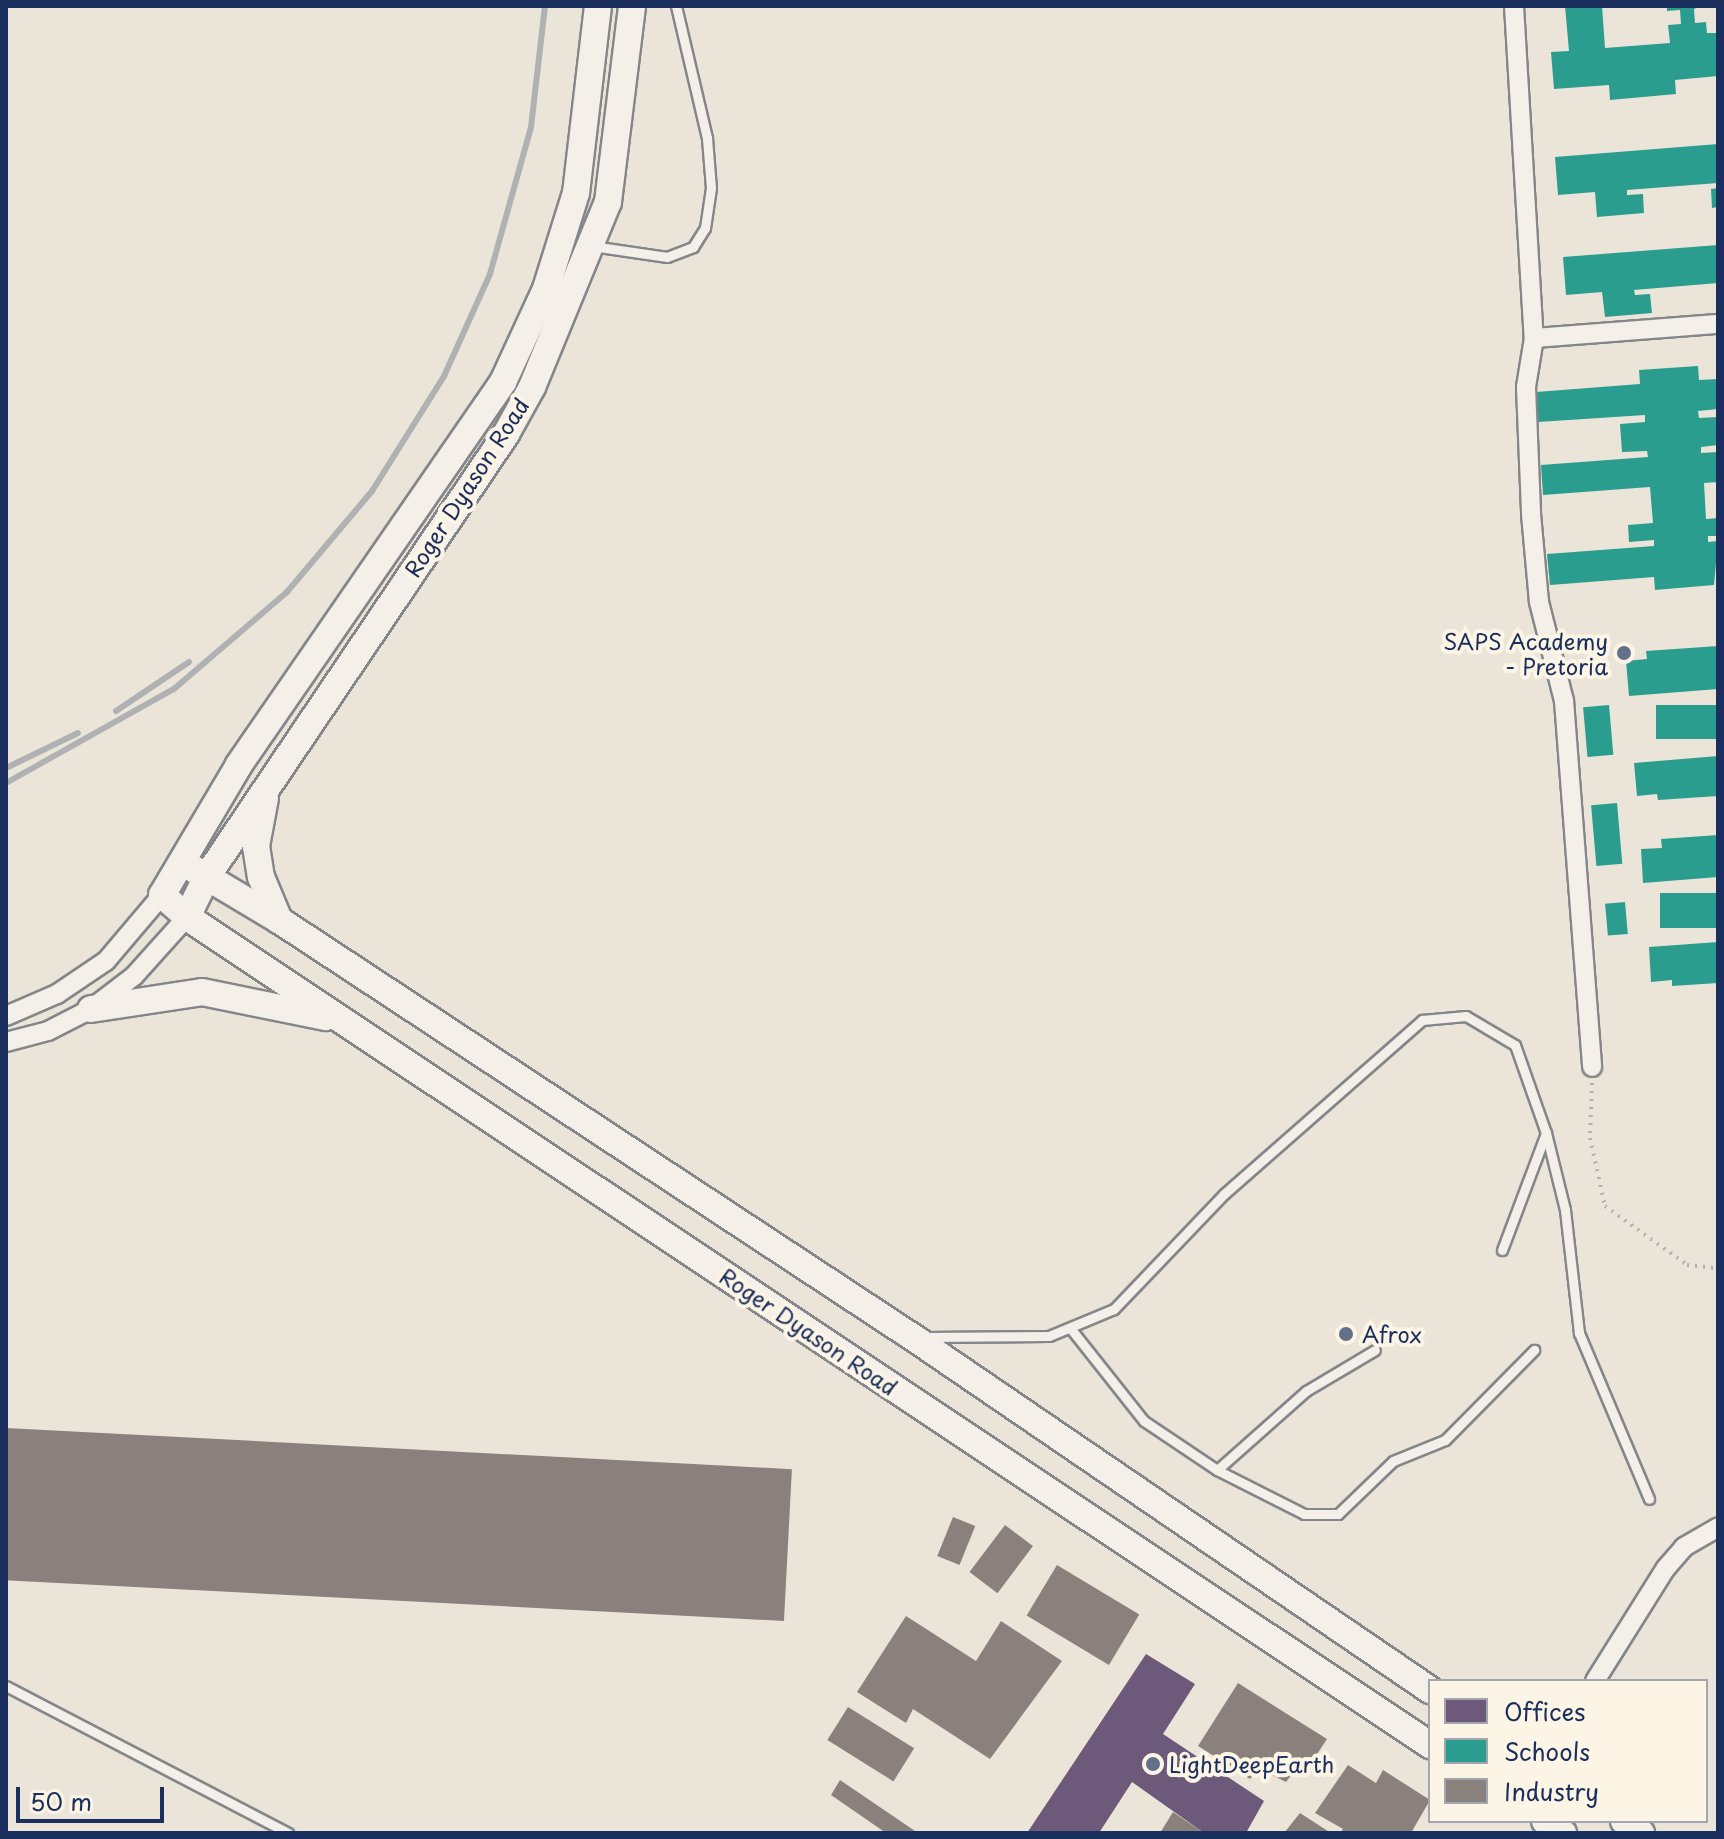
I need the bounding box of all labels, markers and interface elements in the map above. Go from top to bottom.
street label: Roger Dyason Road [398,393,534,581]
place label: SAPS Academy - Pretoria [1443,627,1608,678]
marker: SAPS Academy - Pretoria [1615,644,1633,662]
street label: Roger Dyason Road [716,1262,902,1400]
place label: Afrox [1362,1321,1422,1347]
marker: Afrox [1337,1325,1355,1343]
legend [1428,1679,1708,1823]
text: Offices [1504,1693,1585,1729]
text: Schools [1504,1733,1590,1769]
place label: LightDeepEarth [1169,1751,1334,1777]
marker: LightDeepEarth [1144,1755,1162,1773]
scale bar [20,1771,168,1821]
text: Industry [1504,1773,1599,1809]
text: 50 m [30,1783,92,1819]

